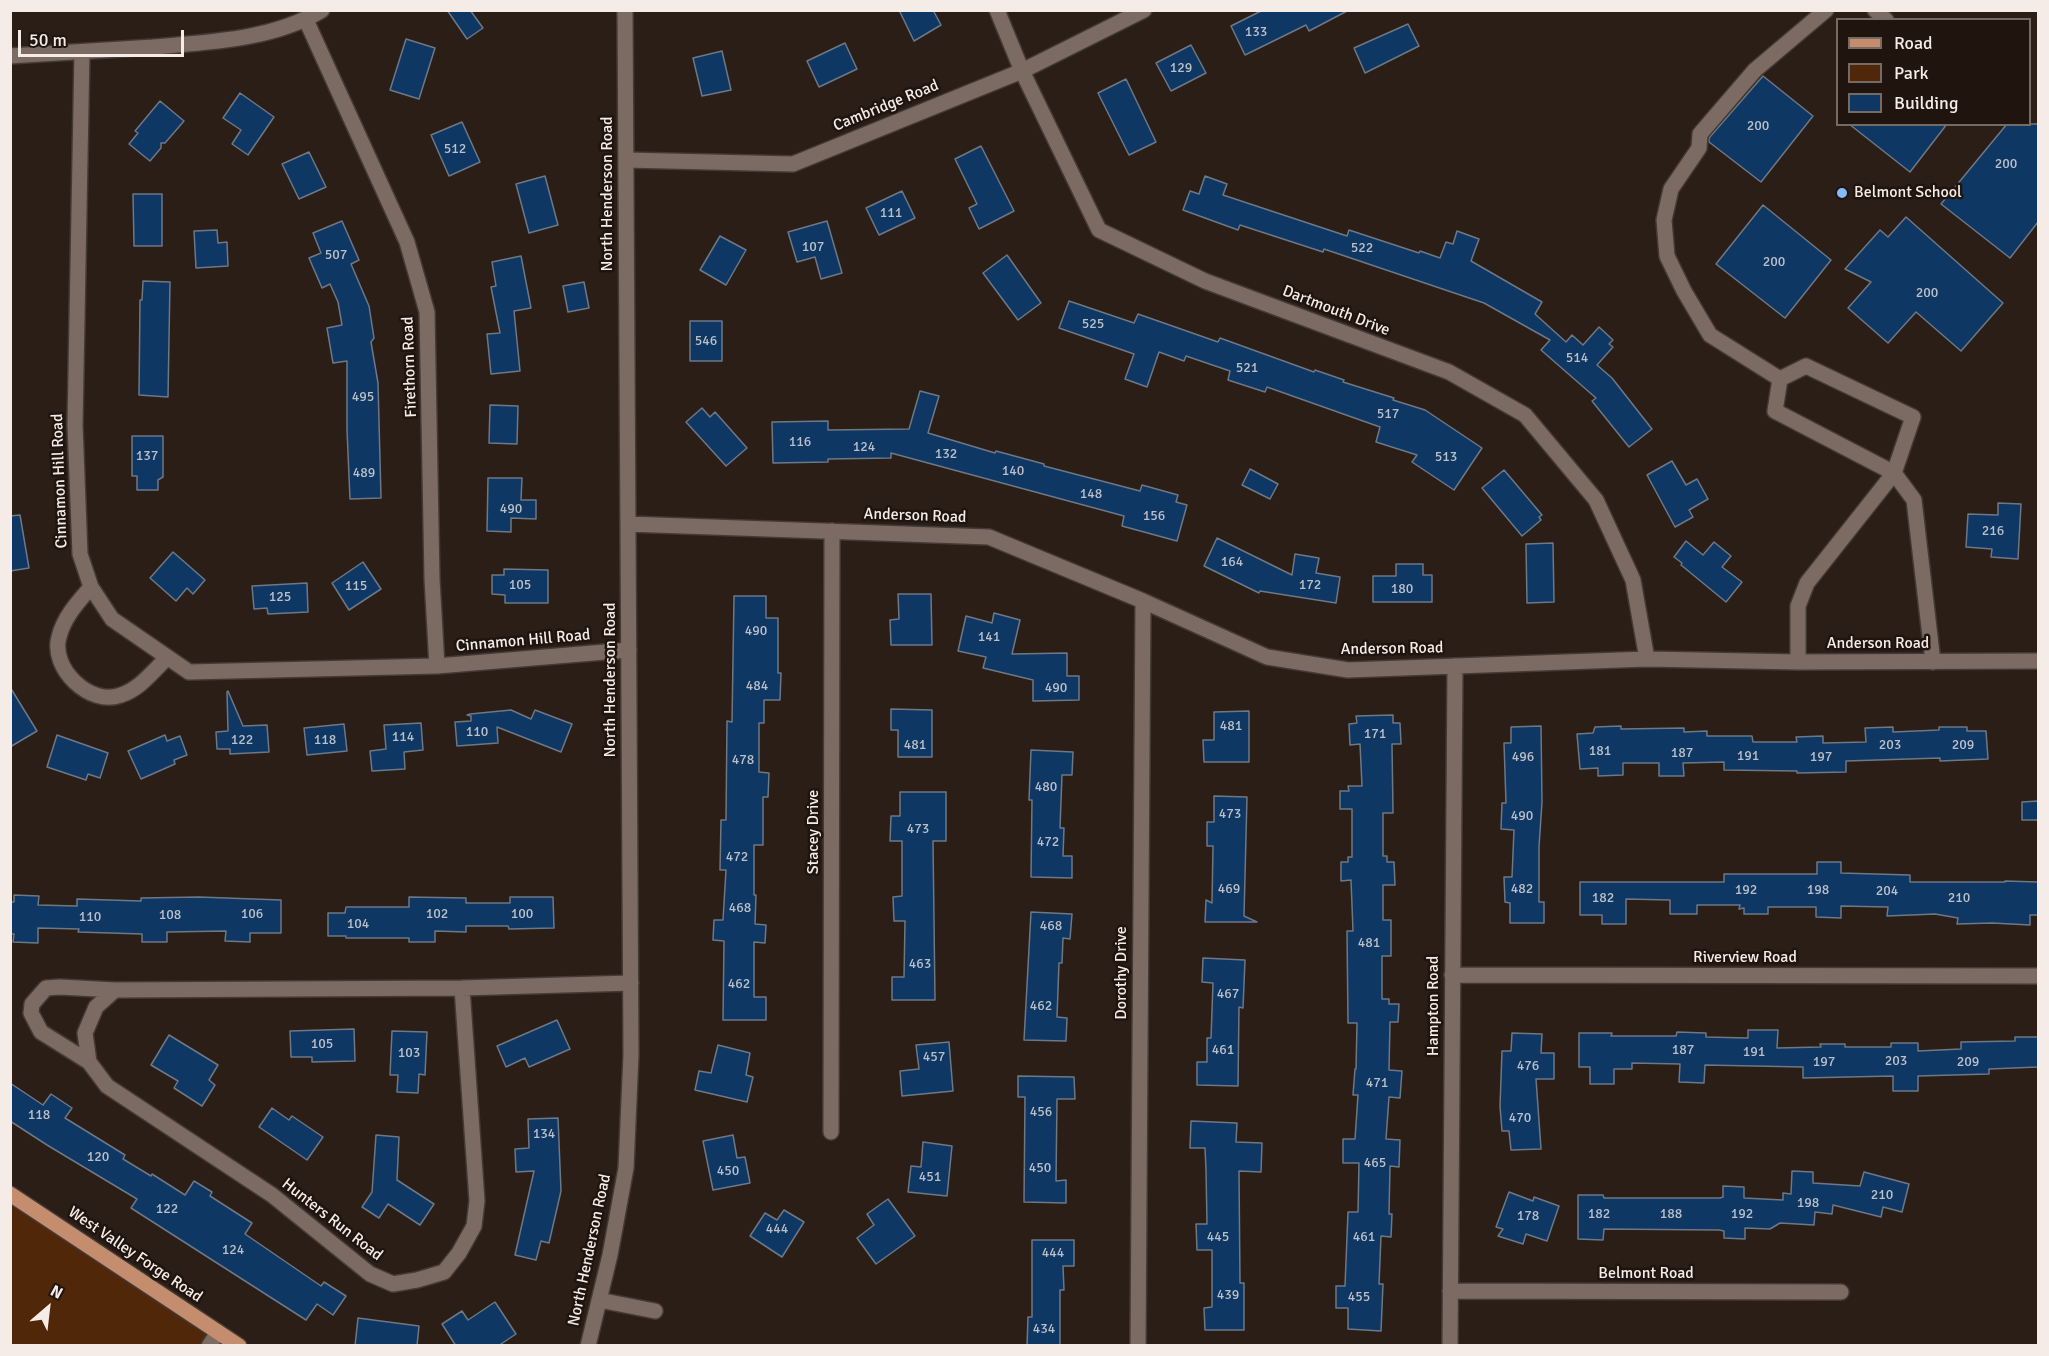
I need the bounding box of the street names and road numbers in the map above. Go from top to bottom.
street label: Cambridge Road [830,76,942,136]
street label: North Henderson Road [598,117,618,271]
street label: Dartmouth Drive [1280,282,1392,340]
street label: Firethorn Road [399,316,421,418]
street label: Cinnamon Hill Road [48,413,72,549]
street label: Anderson Road [863,505,967,527]
street label: North Henderson Road [601,603,621,757]
street label: Cinnamon Hill Road [455,626,591,656]
street label: Anderson Road [1827,634,1929,654]
street label: Anderson Road [1340,639,1444,659]
street label: Stacey Drive [804,790,824,874]
street label: Dorothy Drive [1112,926,1132,1020]
street label: Riverview Road [1693,948,1797,968]
street label: Hampton Road [1424,956,1444,1056]
street label: North Henderson Road [565,1172,615,1328]
street label: Hunters Run Road [278,1175,386,1265]
street label: West Valley Forge Road [64,1203,206,1307]
street label: Belmont Road [1598,1264,1694,1284]

